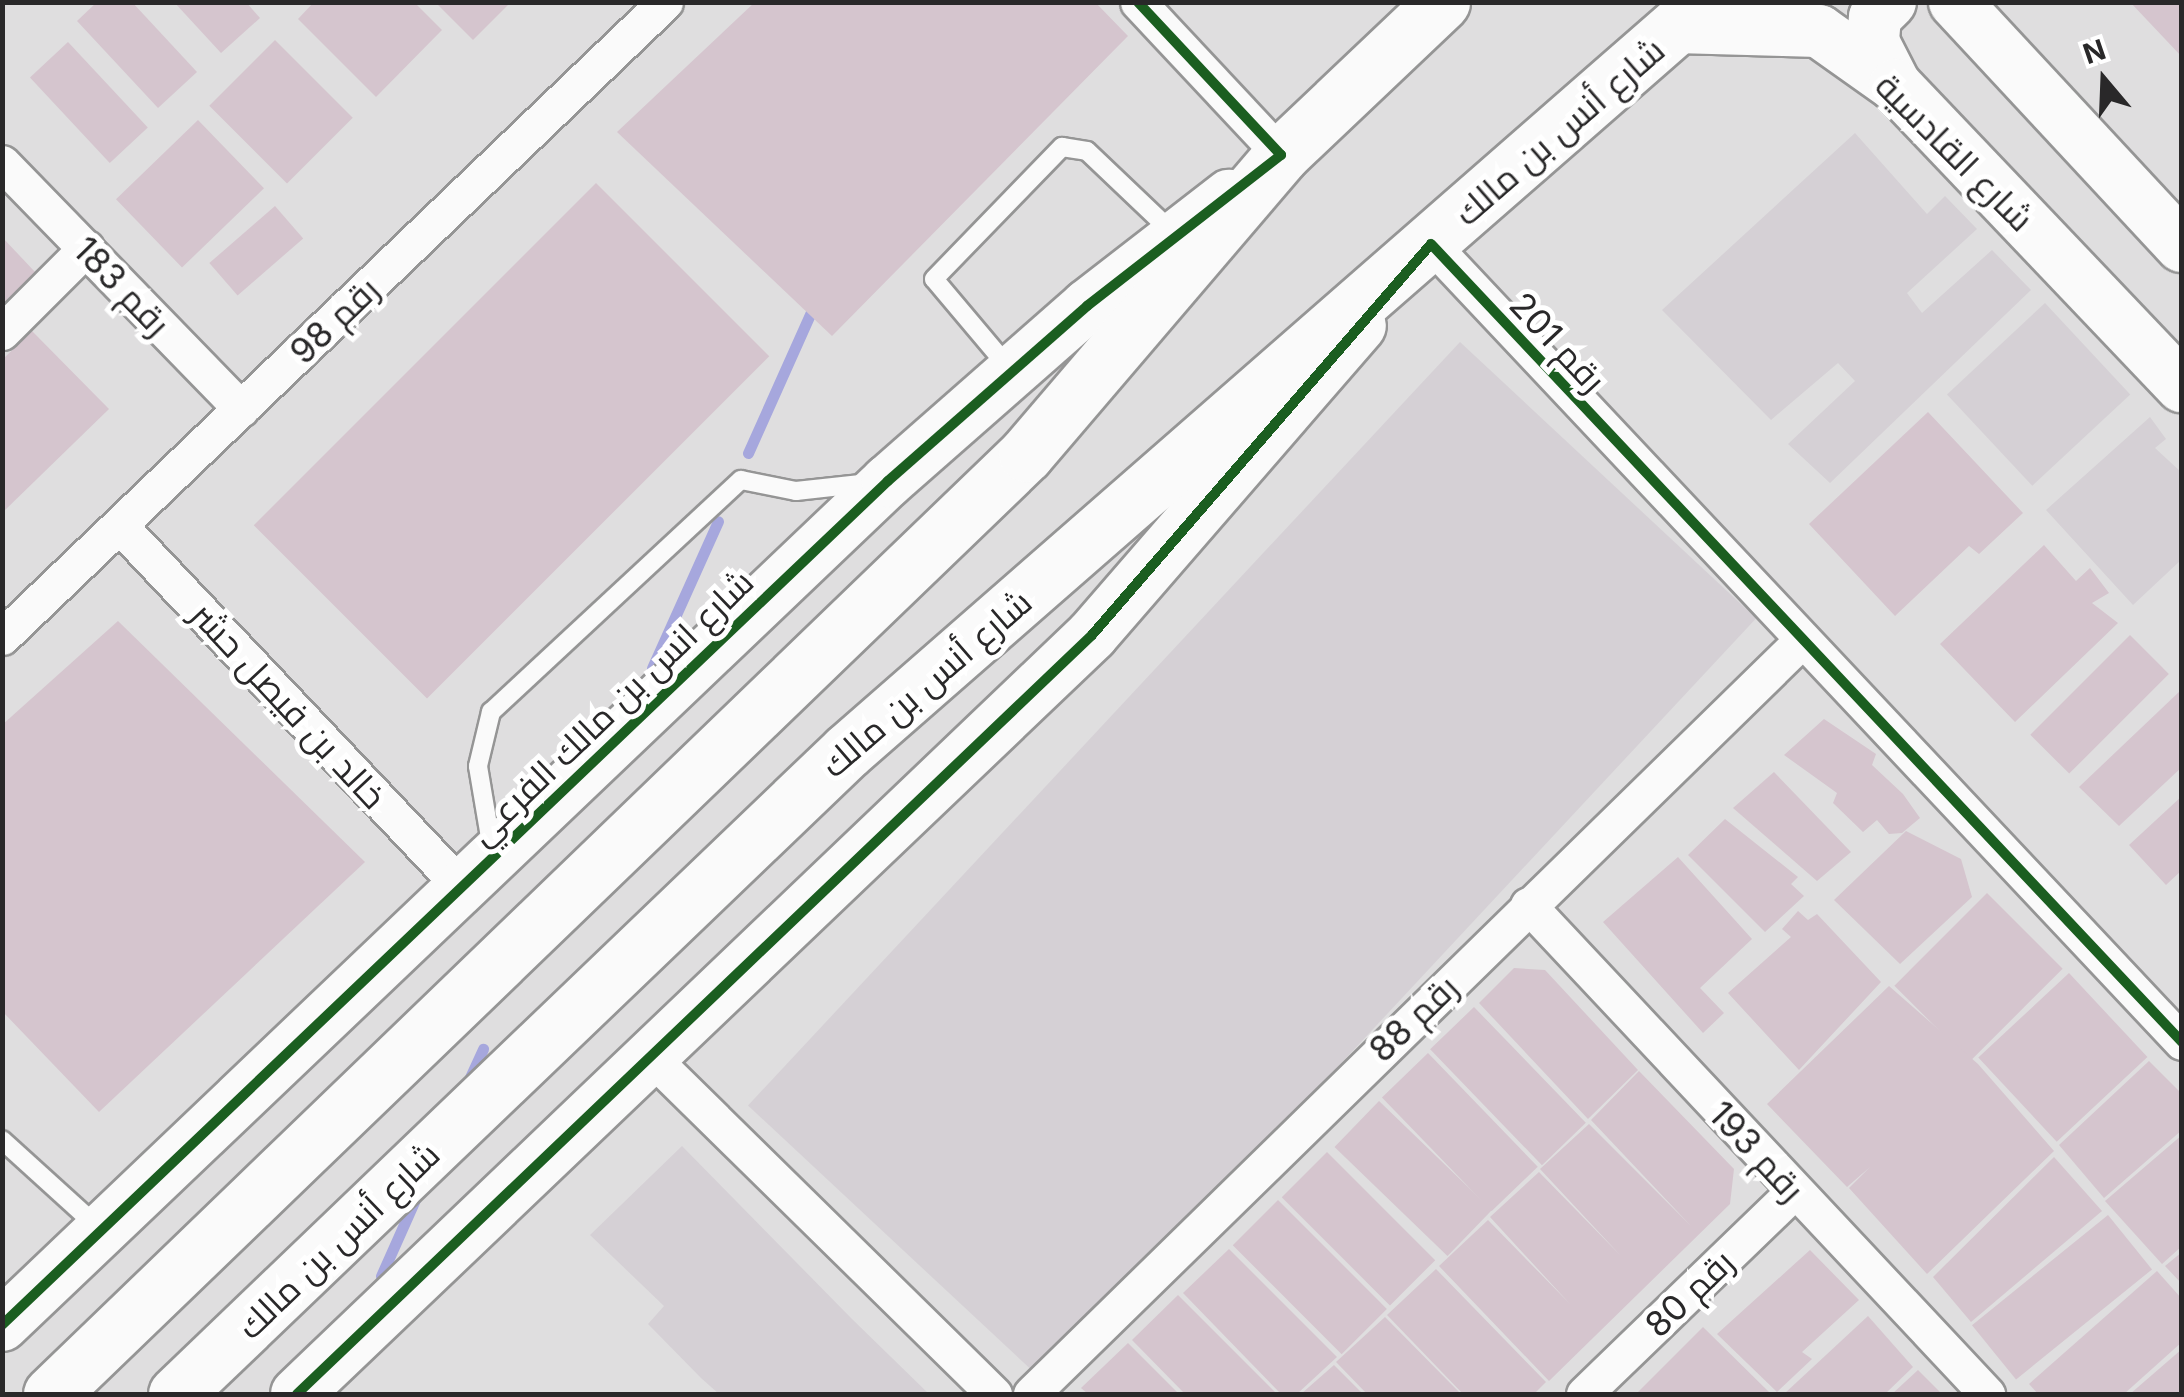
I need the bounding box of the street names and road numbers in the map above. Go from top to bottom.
street label: شارع أنس بن مالك [1445,28,1673,234]
street label: شارع القادسية [1867,64,2043,240]
street label: رقم 183 [65,228,179,344]
street label: رقم 98 [281,268,387,372]
street label: رقم 201 [1501,283,1615,401]
street label: شارع انس بن مالك الفرعي [460,561,762,853]
street label: شارع أنس بن مالك [812,580,1040,786]
street label: خالد بن فيصل حشر [183,593,395,817]
street label: رقم 88 [1360,966,1466,1070]
street label: رقم 193 [1700,1092,1814,1210]
street label: شارع أنس بن مالك [228,1133,448,1347]
street label: رقم 80 [1636,1241,1742,1345]

